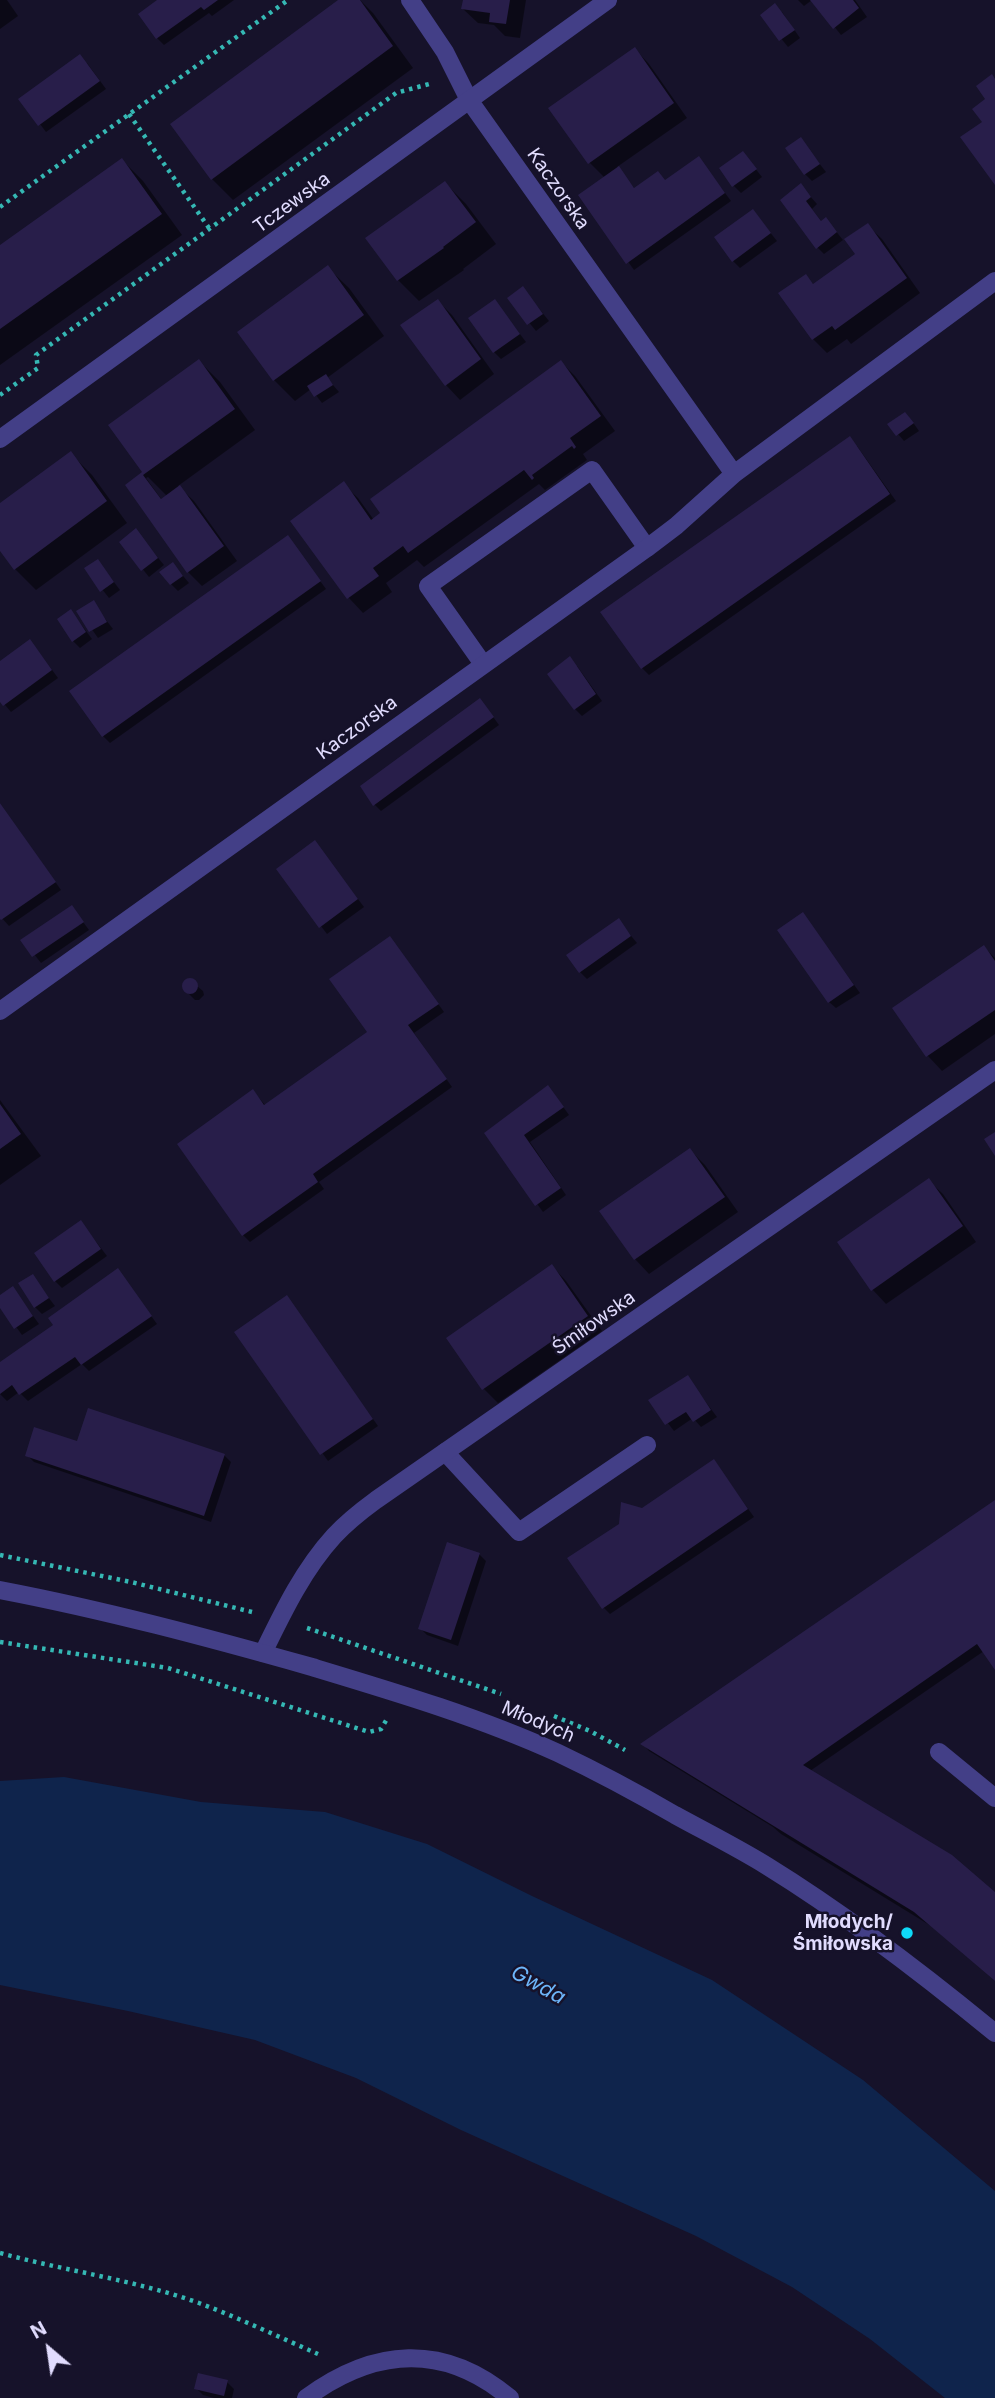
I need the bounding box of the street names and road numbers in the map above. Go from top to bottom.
street label: Kaczorska [522,144,594,234]
street label: Tczewska [249,168,335,238]
street label: Kaczorska [312,691,402,765]
street label: Śmiłowska [548,1286,640,1360]
street label: Młodych [498,1696,578,1748]

